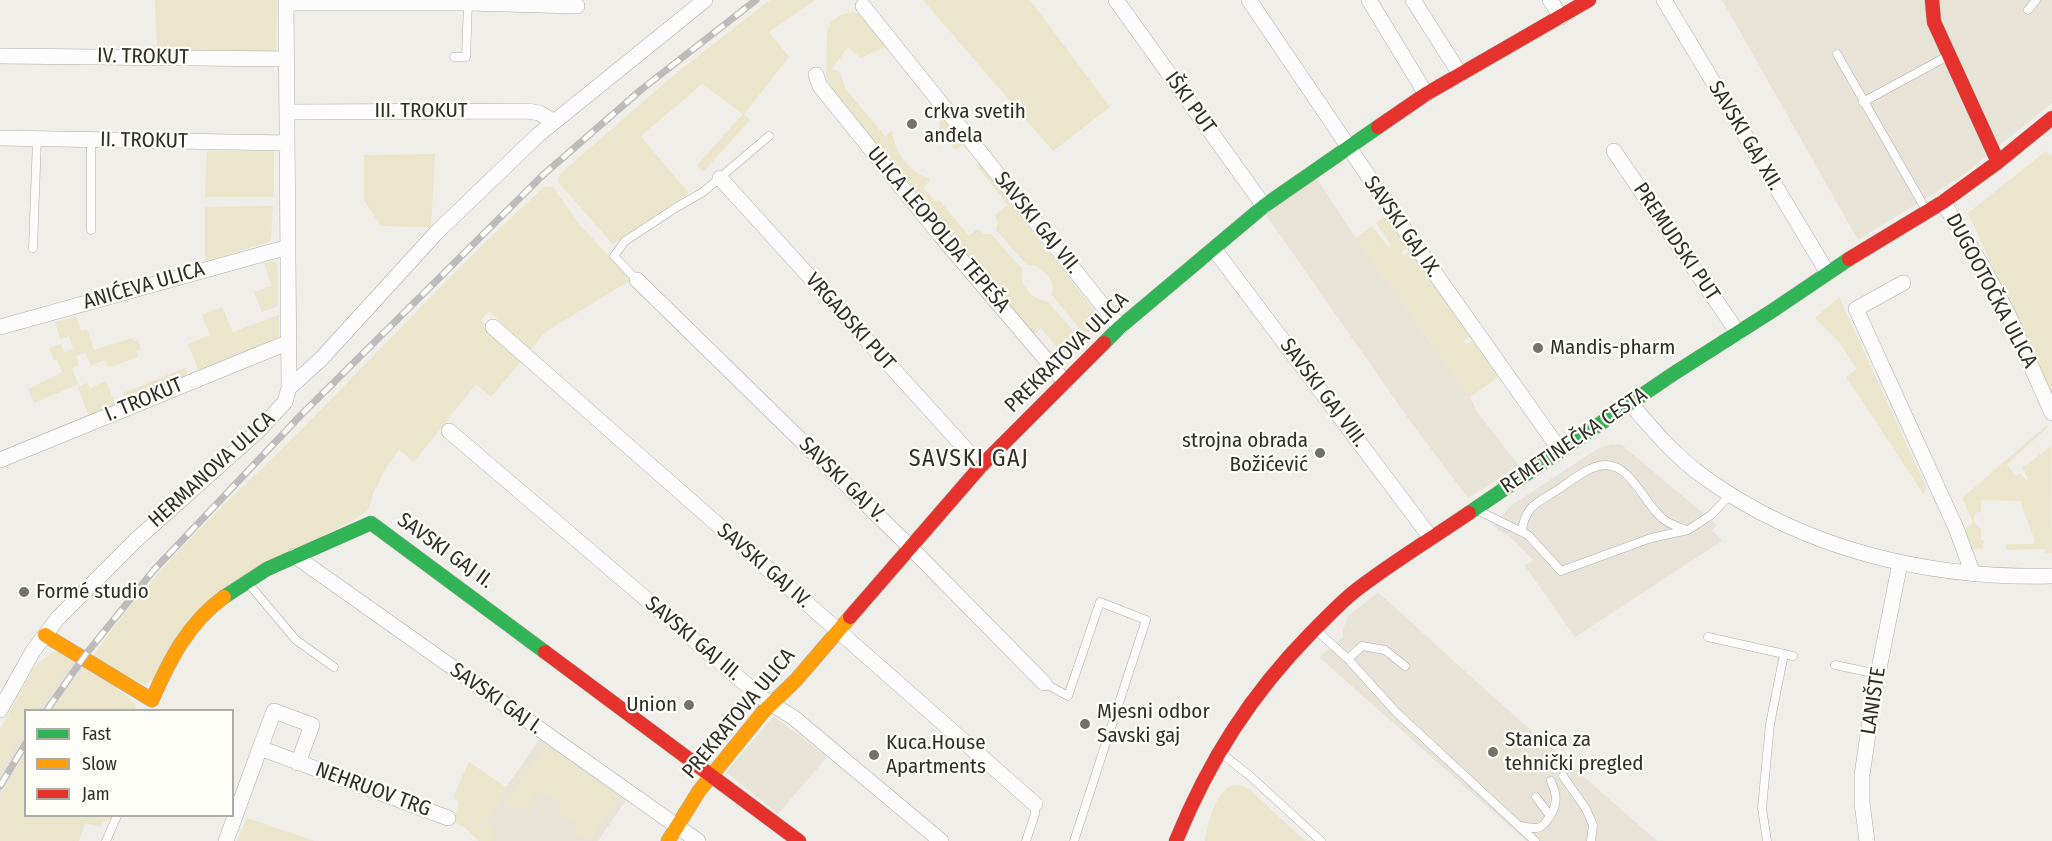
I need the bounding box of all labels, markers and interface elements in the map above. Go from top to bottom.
street label: IV. TROKUT [97,44,189,70]
street label: IŠKI PUT [1159,67,1221,139]
street label: SAVSKI GAJ XII. [1703,77,1787,195]
street label: III. TROKUT [374,98,468,124]
place label: crkva svetih anđela [924,99,1026,149]
marker: crkva svetih anđela [905,117,919,131]
street label: II. TROKUT [100,128,188,154]
street label: ULICA LEOPOLDA TEPEŠA [861,142,1015,318]
street label: SAVSKI GAJ VII. [988,167,1086,279]
street label: SAVSKI GAJ IX. [1358,172,1446,282]
street label: PREMUDSKI PUT [1627,178,1725,306]
street label: DUGOOTOČKA ULICA [1940,210,2042,372]
street label: ANIĆEVA ULICA [80,257,208,315]
street label: VRGADSKI PUT [800,268,900,376]
street label: PREKRATOVA ULICA [1000,288,1134,418]
street label: SAVSKI GAJ VIII. [1274,334,1372,452]
place label: Mandis-pharm [1550,335,1675,361]
marker: Mandis-pharm [1531,341,1545,355]
street label: I. TROKUT [101,372,187,428]
street label: REMETINEČKA CESTA [1496,383,1652,499]
street label: HERMANOVA ULICA [144,407,280,533]
place label: strojna obrada Božićević [1182,428,1308,478]
street label: SAVSKI GAJ V. [793,432,891,528]
district label: SAVSKI GAJ [909,445,1029,473]
marker: strojna obrada Božićević [1313,446,1327,460]
street label: SAVSKI GAJ II. [392,508,498,594]
street label: SAVSKI GAJ IV. [712,518,816,614]
place label: Formé studio [36,579,149,605]
marker: Formé studio [17,585,31,599]
street label: SAVSKI GAJ III. [640,591,746,687]
street label: PREKRATOVA ULICA [677,644,801,784]
street label: SAVSKI GAJ I. [445,658,547,740]
street label: LANIŠTE [1856,665,1892,737]
place label: Union [626,692,677,718]
marker: Union [682,698,696,712]
place label: Mjesni odbor Savski gaj [1097,699,1210,749]
legend [24,709,234,817]
marker: Mjesni odbor Savski gaj [1078,717,1092,731]
text: Fast [82,723,111,745]
place label: Stanica za tehnički pregled [1505,727,1644,777]
place label: Kuca.House Apartments [886,730,986,780]
marker: Stanica za tehnički pregled [1486,745,1500,759]
marker: Kuca.House Apartments [867,748,881,762]
text: Slow [82,753,117,775]
street label: NEHRUOV TRG [312,758,434,822]
text: Jam [82,783,110,805]

